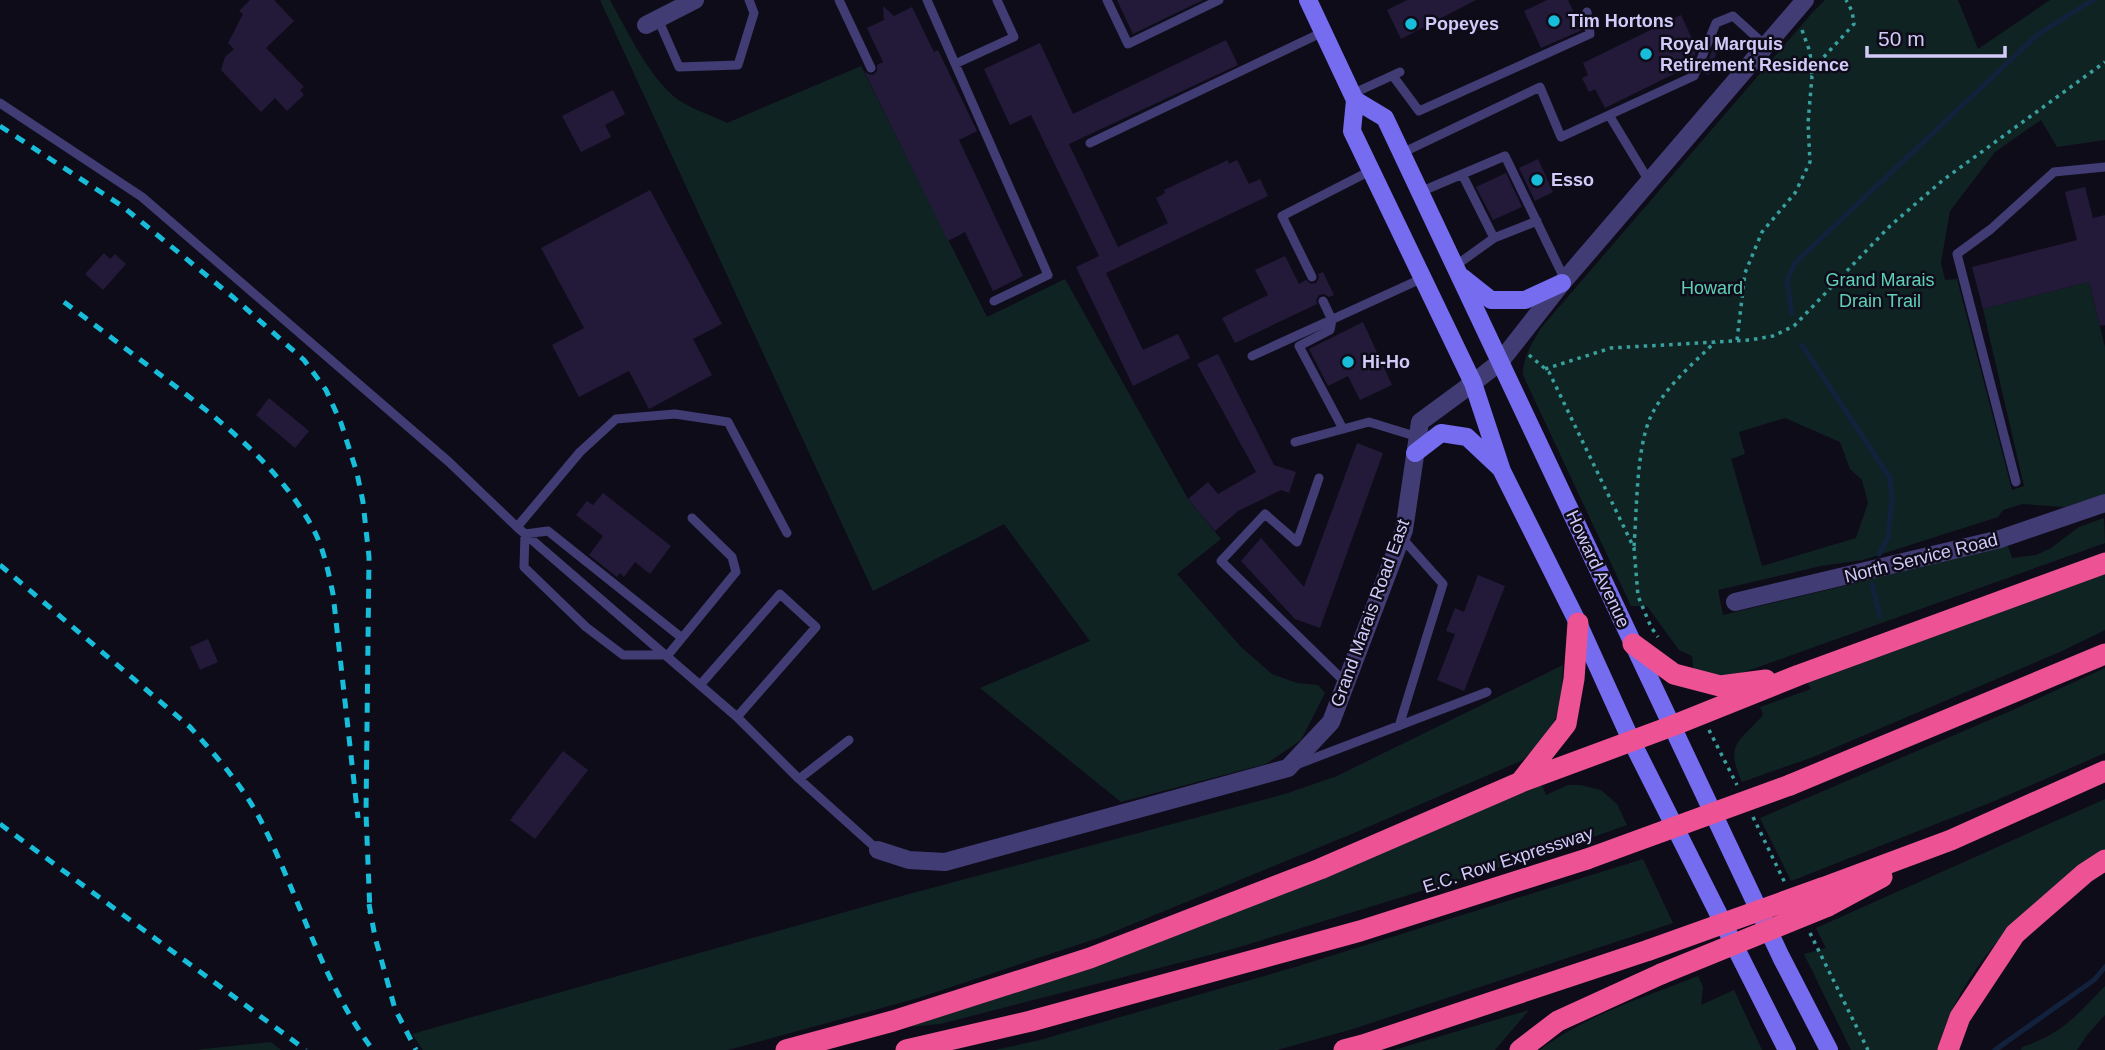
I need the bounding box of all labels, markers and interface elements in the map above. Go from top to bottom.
place label: Tim Hortons [1568,11,1674,31]
marker: Tim Hortons [1546,13,1562,29]
place label: Popeyes [1425,14,1499,34]
scale bar [1867,14,2005,58]
marker: Popeyes [1403,16,1419,32]
text: 50 m [1878,27,1925,50]
place label: Royal Marquis Retirement Residence [1660,34,1849,75]
marker: Royal Marquis Retirement Residence [1638,46,1654,62]
place label: Esso [1551,170,1594,190]
marker: Esso [1529,172,1545,188]
park label: Grand Marais Drain Trail [1825,270,1935,311]
park label: Howard [1681,278,1743,298]
place label: Hi-Ho [1362,352,1410,372]
marker: Hi-Ho [1340,354,1356,370]
street label: Howard Avenue [1562,507,1634,631]
street label: Grand Marais Road East [1327,517,1413,709]
street label: North Service Road [1842,529,2000,587]
street label: E.C. Row Expressway [1420,823,1596,897]

